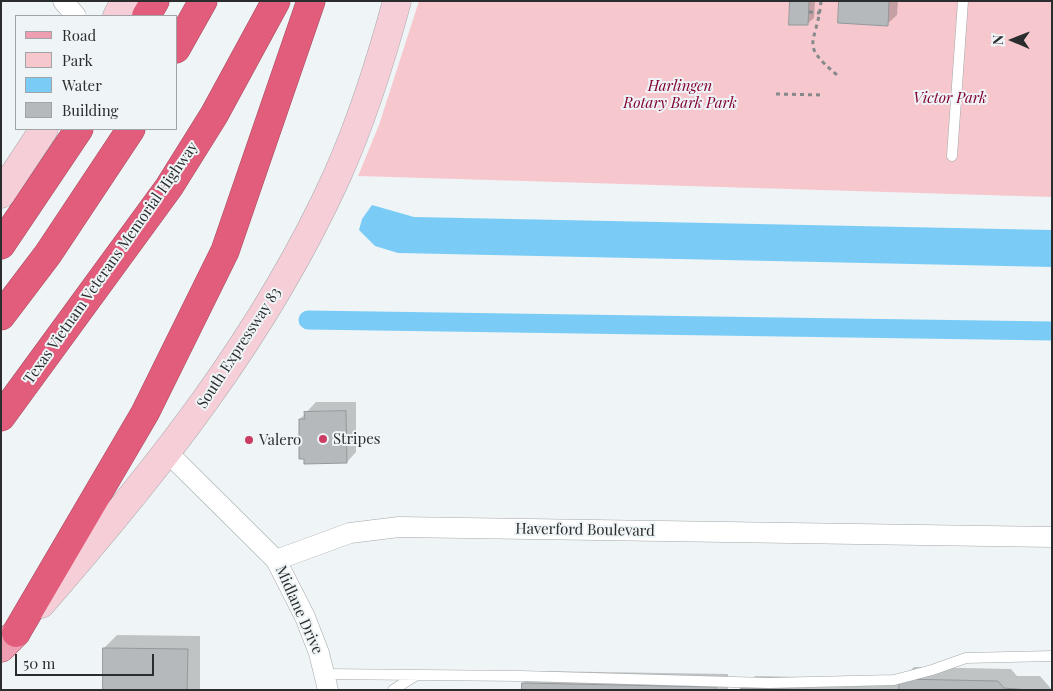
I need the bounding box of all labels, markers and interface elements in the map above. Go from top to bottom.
legend [15,15,178,130]
north arrow [988,15,1038,65]
text: Road [62,25,96,45]
text: N [988,35,1007,45]
text: Park [62,50,93,70]
text: Water [62,75,102,95]
park label: Harlingen Rotary Bark Park [623,77,737,112]
park label: Victor Park [913,89,987,107]
text: Building [62,100,118,120]
street label: Texas Vietnam Veterans Memorial Highway [20,138,202,388]
street label: South Expressway 83 [193,284,285,412]
place label: Stripes [333,430,380,448]
place label: Valero [259,431,301,449]
marker: Stripes [317,433,329,445]
marker: Valero [243,434,255,446]
street label: Haverford Boulevard [515,520,655,540]
street label: Midlane Drive [271,563,327,657]
scale bar [18,644,156,676]
text: 50 m [23,653,55,673]

